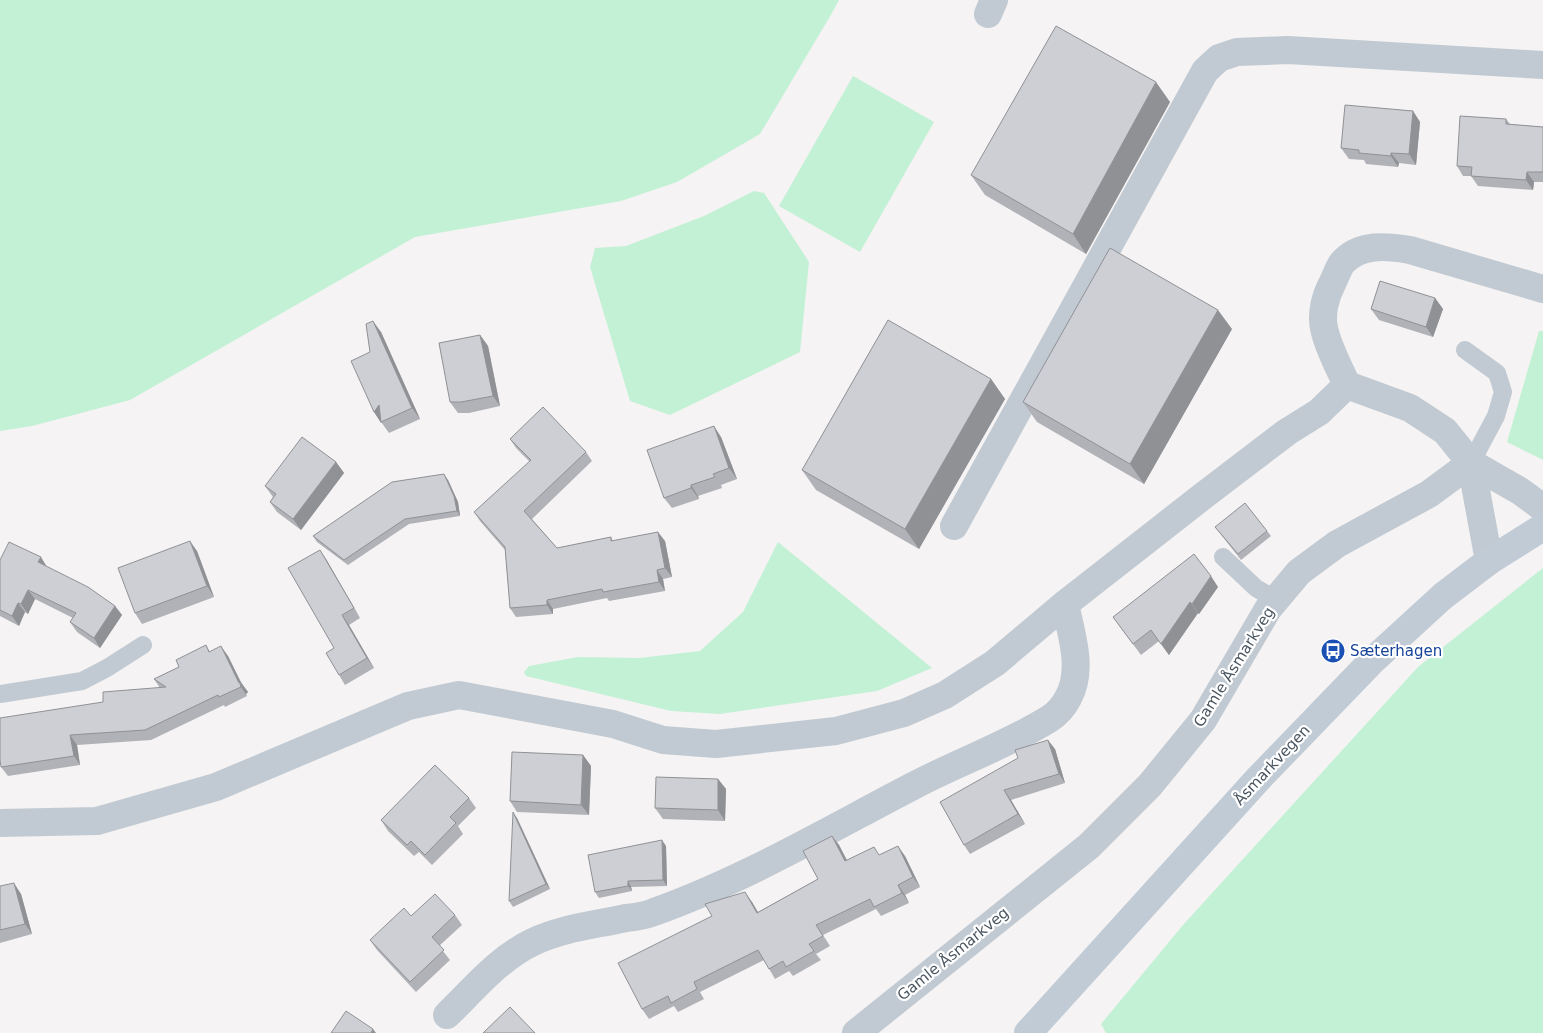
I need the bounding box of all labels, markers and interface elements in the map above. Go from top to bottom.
street label: Gamle Åsmarkveg [1189,603,1278,730]
bus stop icon: Sæterhagen [1320,638,1346,664]
place label: Sæterhagen [1350,642,1442,660]
street label: Åsmarkvegen [1230,720,1314,809]
street label: Gamle Åsmarkveg [893,903,1012,1004]

